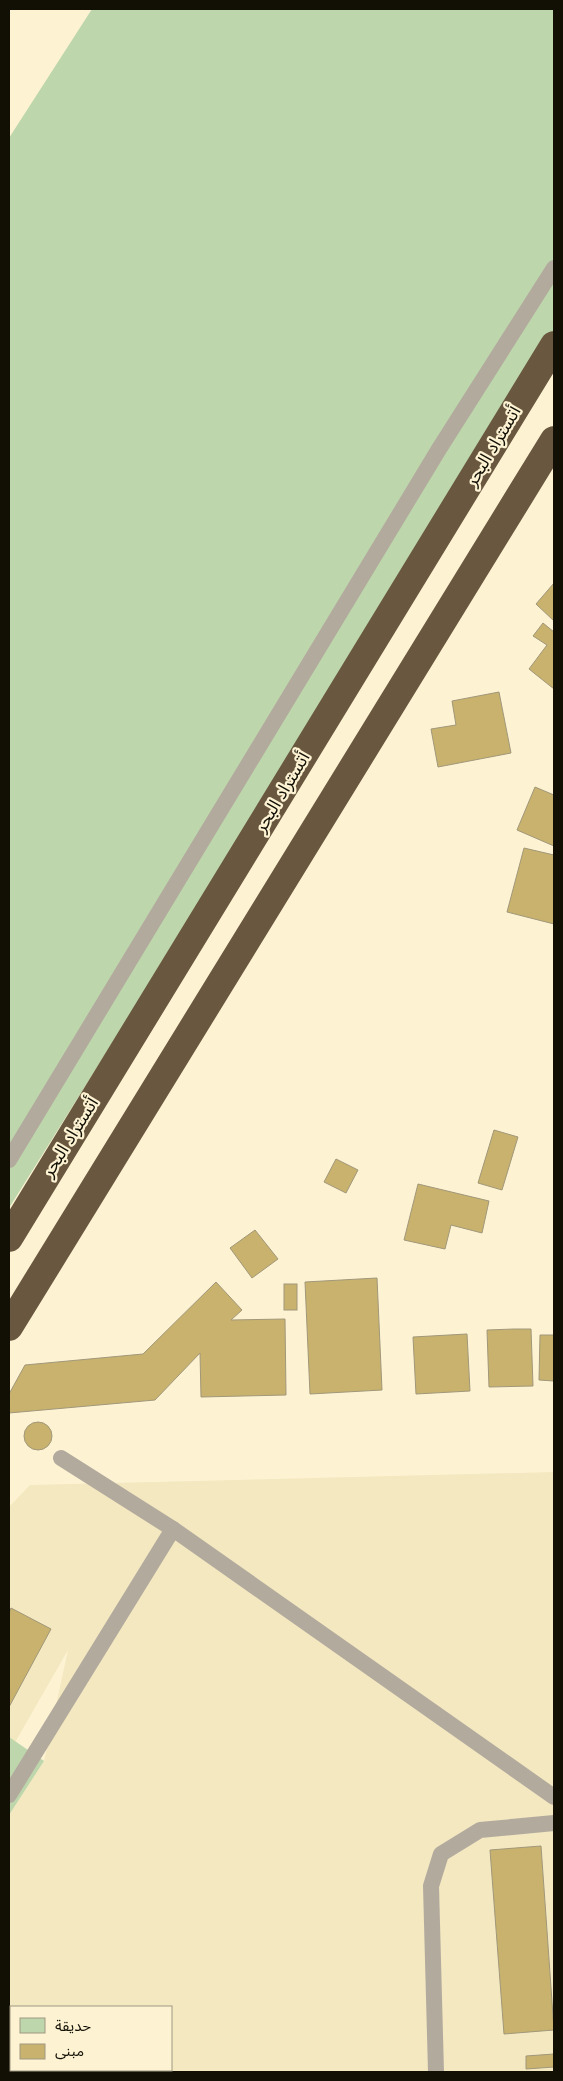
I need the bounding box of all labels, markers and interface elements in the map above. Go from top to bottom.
street label: أتستراد البحر [459,401,525,491]
street label: أتستراد البحر [248,747,314,837]
street label: أتستراد البحر [36,1093,103,1182]
legend [10,2006,172,2071]
text: حديقة [55,2016,91,2034]
text: مبنى [55,2041,84,2060]

